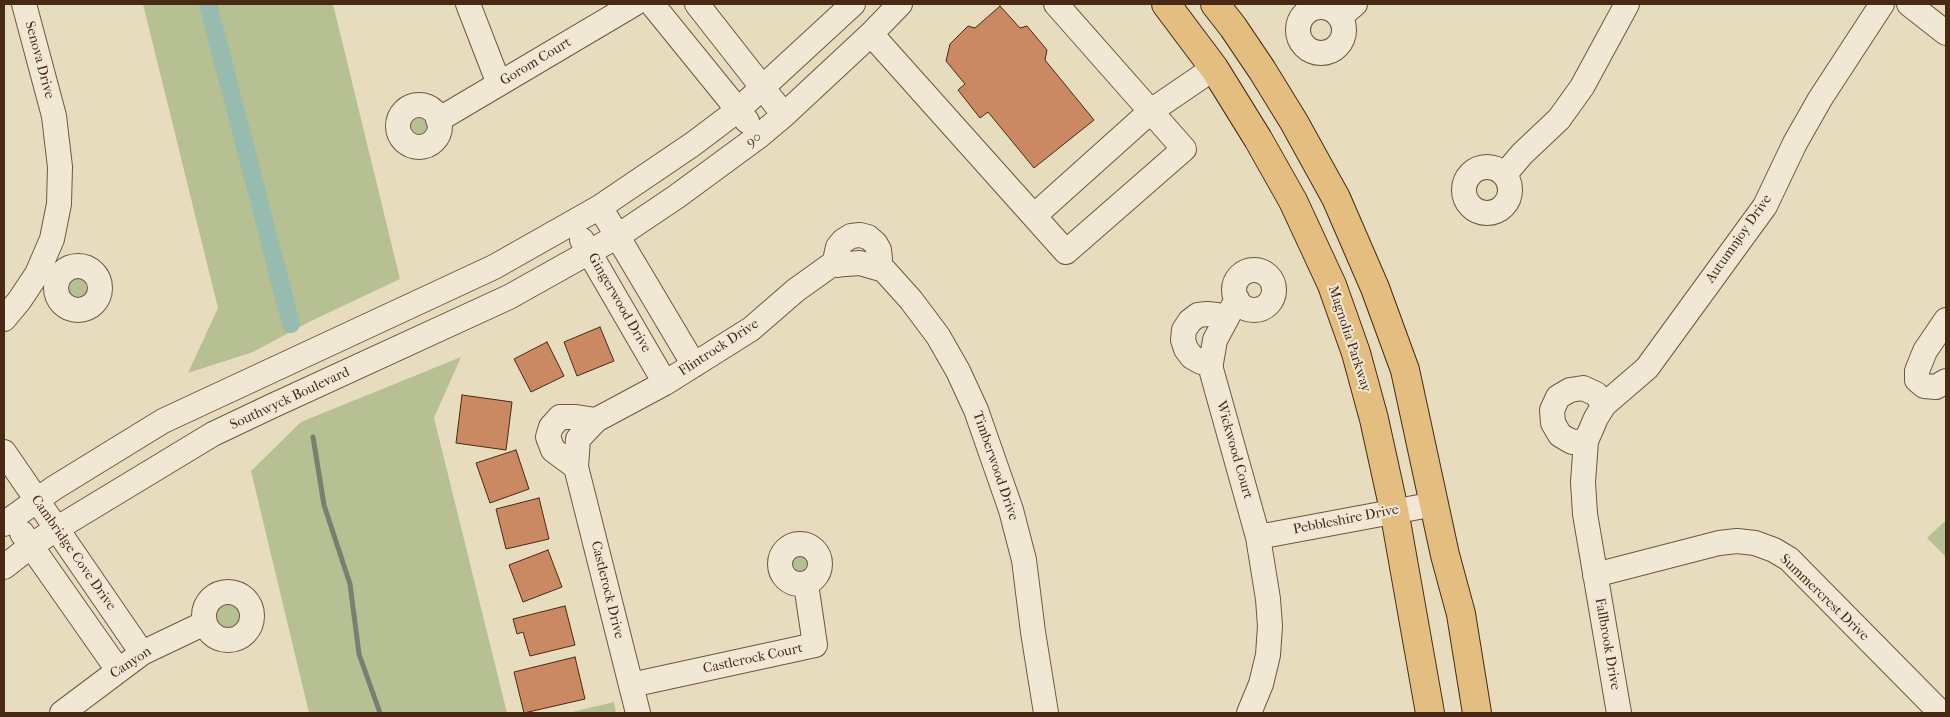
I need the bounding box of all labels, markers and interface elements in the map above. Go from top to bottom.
street label: Senova Drive [21,19,57,101]
street label: Gorom Court [497,34,575,90]
street label: 90 [743,129,765,151]
street label: Autumnjoy Drive [1702,191,1776,287]
street label: Gingerwood Drive [584,250,654,356]
street label: Magnolia Parkway [1324,284,1374,394]
street label: Flintrock Drive [676,316,762,380]
street label: Southwyck Boulevard [228,364,352,434]
street label: Wickwood Court [1212,399,1256,501]
street label: Timberwood Drive [968,409,1022,523]
street label: Cambridge Cove Drive [27,492,119,614]
street label: Pebbleshire Drive [1292,502,1400,538]
street label: Castlerock Drive [587,539,627,641]
street label: Summercrest Drive [1776,551,1872,645]
street label: Fallbrook Drive [1591,597,1623,691]
street label: Castlerock Court [702,640,804,678]
street label: Canyon [107,643,155,683]

